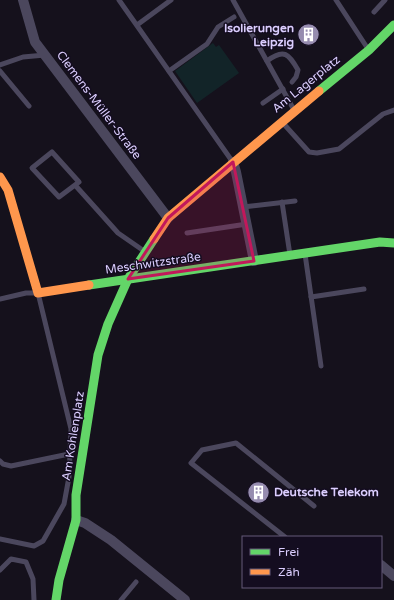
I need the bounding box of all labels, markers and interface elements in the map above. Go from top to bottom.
place label: Isolierungen Leipzig [224,21,294,50]
building icon: Isolierungen Leipzig [296,22,322,48]
street label: Clemens-Müller-Straße [54,48,144,162]
street label: Am Lagerplatz [269,52,343,116]
street label: Meschwitzstraße [104,249,202,277]
street label: Am Kohlenplatz [59,390,87,482]
building icon: Deutsche Telekom [246,479,272,505]
place label: Deutsche Telekom [274,485,379,499]
legend [242,536,382,588]
text: Frei [278,545,299,559]
text: Zäh [278,565,300,579]

